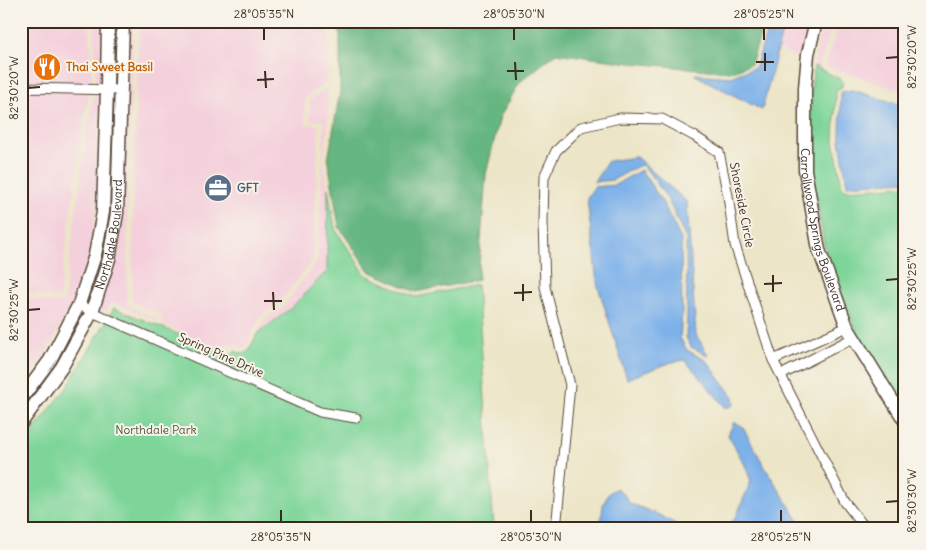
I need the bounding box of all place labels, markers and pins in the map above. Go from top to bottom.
restaurant icon: Thai Sweet Basil [32,52,62,82]
place label: Thai Sweet Basil [66,59,153,74]
office icon: GFT [203,173,233,203]
place label: GFT [237,180,259,195]

